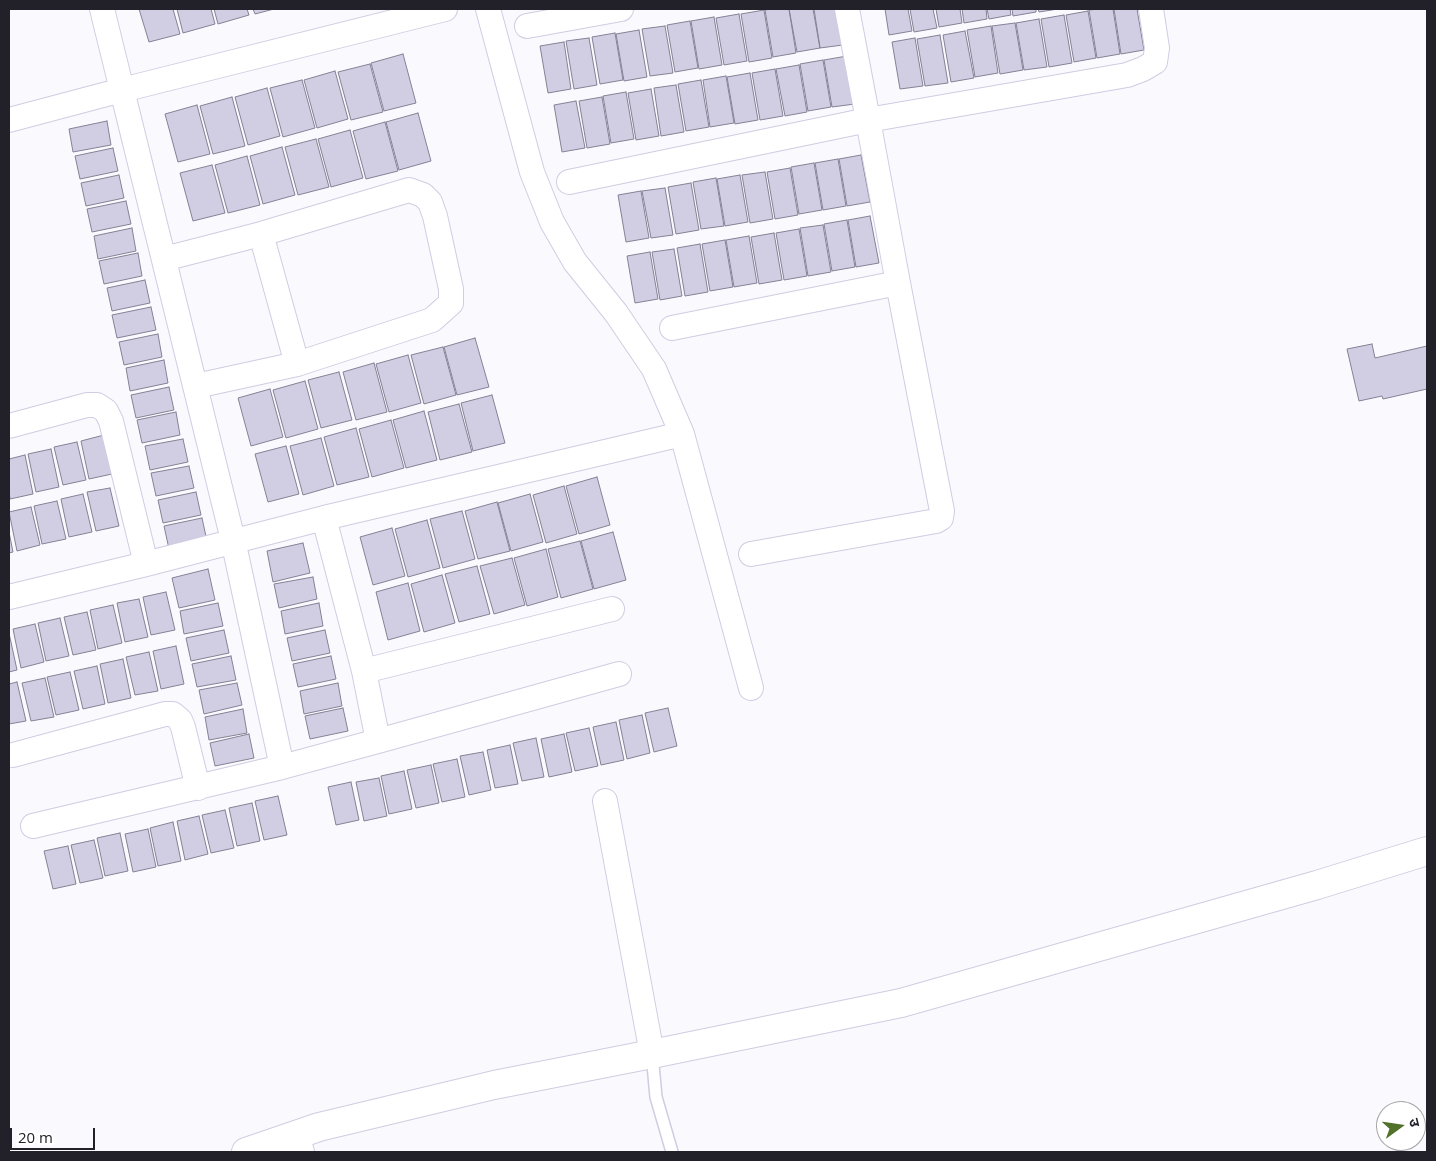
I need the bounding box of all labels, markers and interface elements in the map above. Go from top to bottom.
north arrow [1376,1101,1426,1151]
text: उ [1405,1116,1425,1129]
scale bar [12,1118,98,1150]
text: 20 m [18,1127,53,1147]

